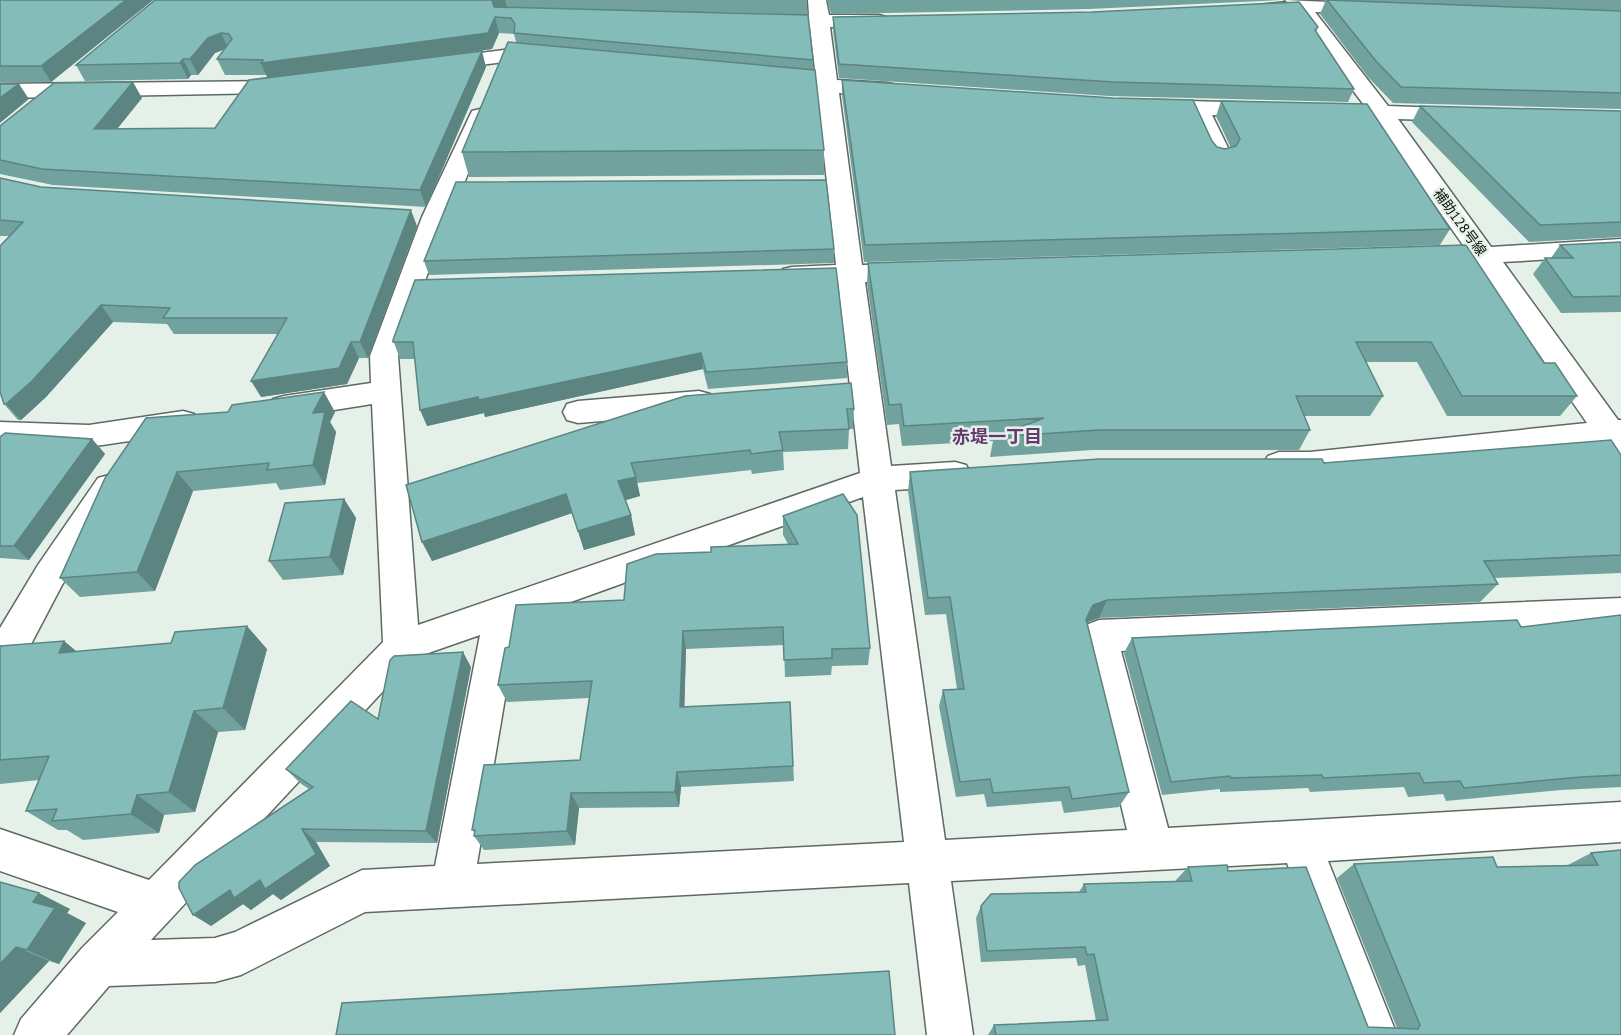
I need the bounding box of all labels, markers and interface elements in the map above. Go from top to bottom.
street label: 補助128号線 [1430,185,1490,259]
district label: 赤堤一丁目 [952,425,1042,448]

